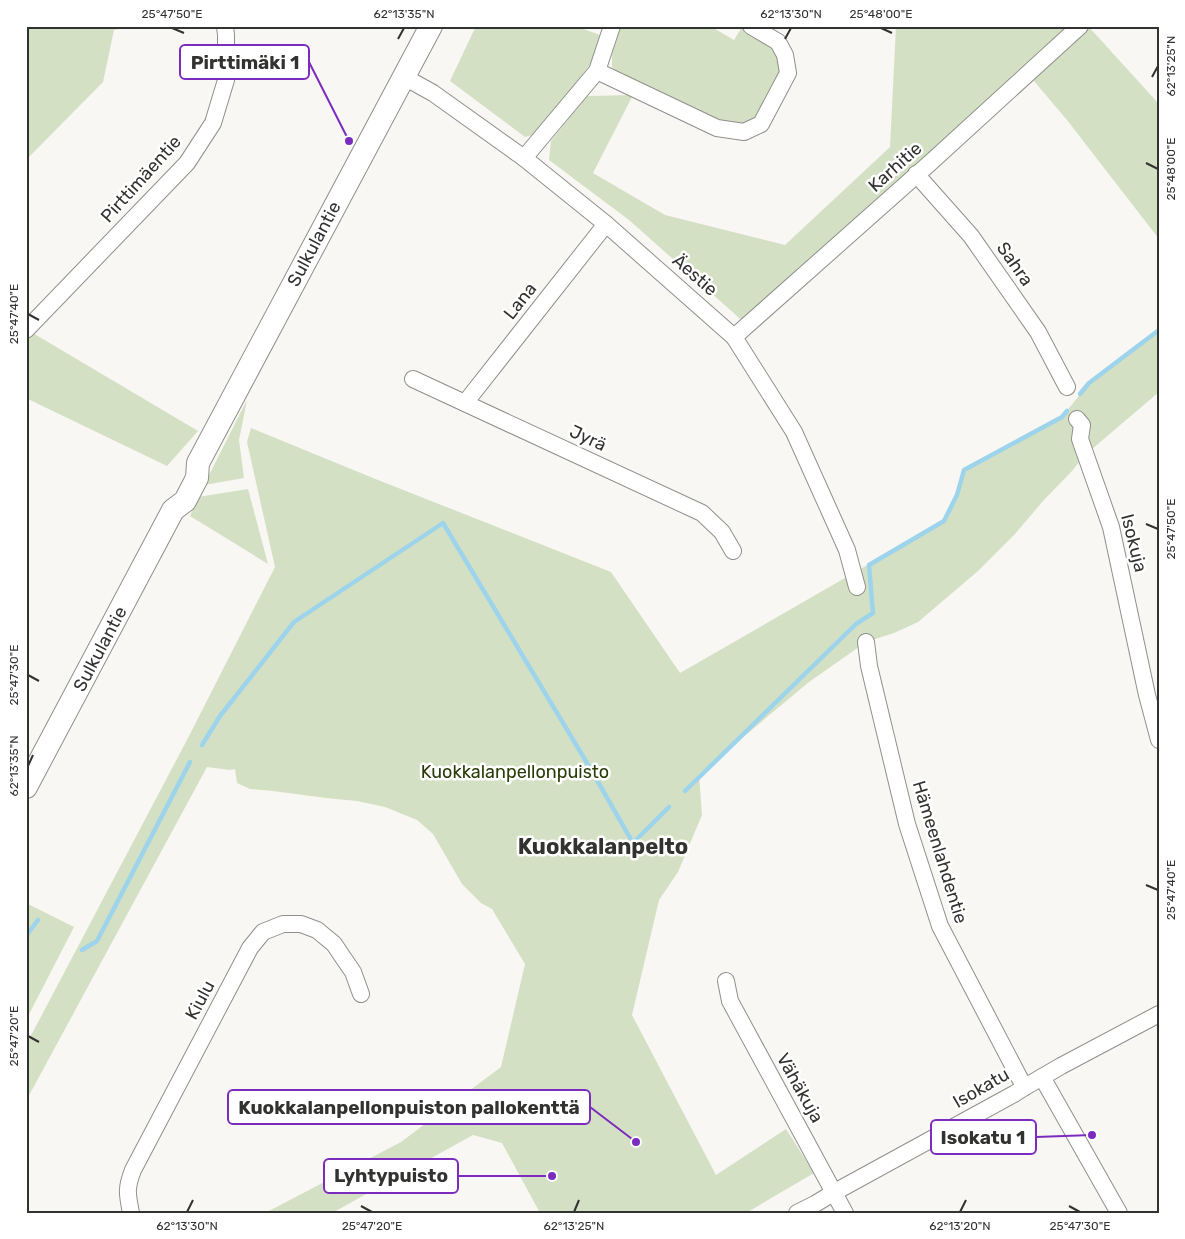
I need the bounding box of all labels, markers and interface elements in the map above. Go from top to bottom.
text: 25°47'50"E [142,7,202,21]
text: 62°13'35"N [373,7,435,21]
text: 62°13'30"N [760,7,822,21]
text: 25°48'00"E [849,7,913,21]
text: 62°13'25"N [1164,36,1178,96]
callout: Pirttimäki 1 [180,45,309,79]
text: Pirttimäki 1 [191,51,299,74]
street label: Pirttimäentie [96,131,186,227]
street label: Karhitie [864,137,926,197]
text: 25°48'00"E [1164,137,1178,201]
street label: Sulkulantie [282,198,346,290]
street label: Sahra [992,238,1038,290]
street label: Äestie [668,249,722,301]
street label: Lana [499,278,541,324]
text: 25°47'40"E [7,284,21,344]
street label: Jyrä [566,420,610,456]
text: 25°47'50"E [1164,499,1178,559]
street label: Isokuja [1116,512,1152,574]
street label: Sulkulantie [68,603,132,695]
text: 25°47'30"E [7,645,21,705]
text: 62°13'35"N [7,735,21,797]
park label: Kuokkalanpellonpuisto [421,761,609,783]
street label: Hämeenlahdentie [908,778,972,926]
district label: Kuokkalanpelto [518,833,688,860]
text: 25°47'40"E [1164,860,1178,920]
street label: Kiulu [181,977,219,1023]
text: 25°47'20"E [7,1006,21,1066]
street label: Vähäkuja [772,1049,828,1127]
street label: Isokatu [949,1063,1013,1113]
callout: Kuokkalanpellonpuiston pallokenttä [228,1090,590,1124]
text: Kuokkalanpellonpuiston pallokenttä [238,1096,580,1119]
callout: Isokatu 1 [931,1120,1036,1154]
text: Isokatu 1 [941,1126,1025,1149]
callout: Lyhtypuisto [324,1159,458,1193]
text: Lyhtypuisto [334,1164,448,1187]
text: 62°13'30"N [156,1219,218,1233]
text: 25°47'20"E [342,1219,402,1233]
text: 62°13'25"N [544,1219,604,1233]
text: 62°13'20"N [929,1219,991,1233]
text: 25°47'30"E [1050,1219,1110,1233]

